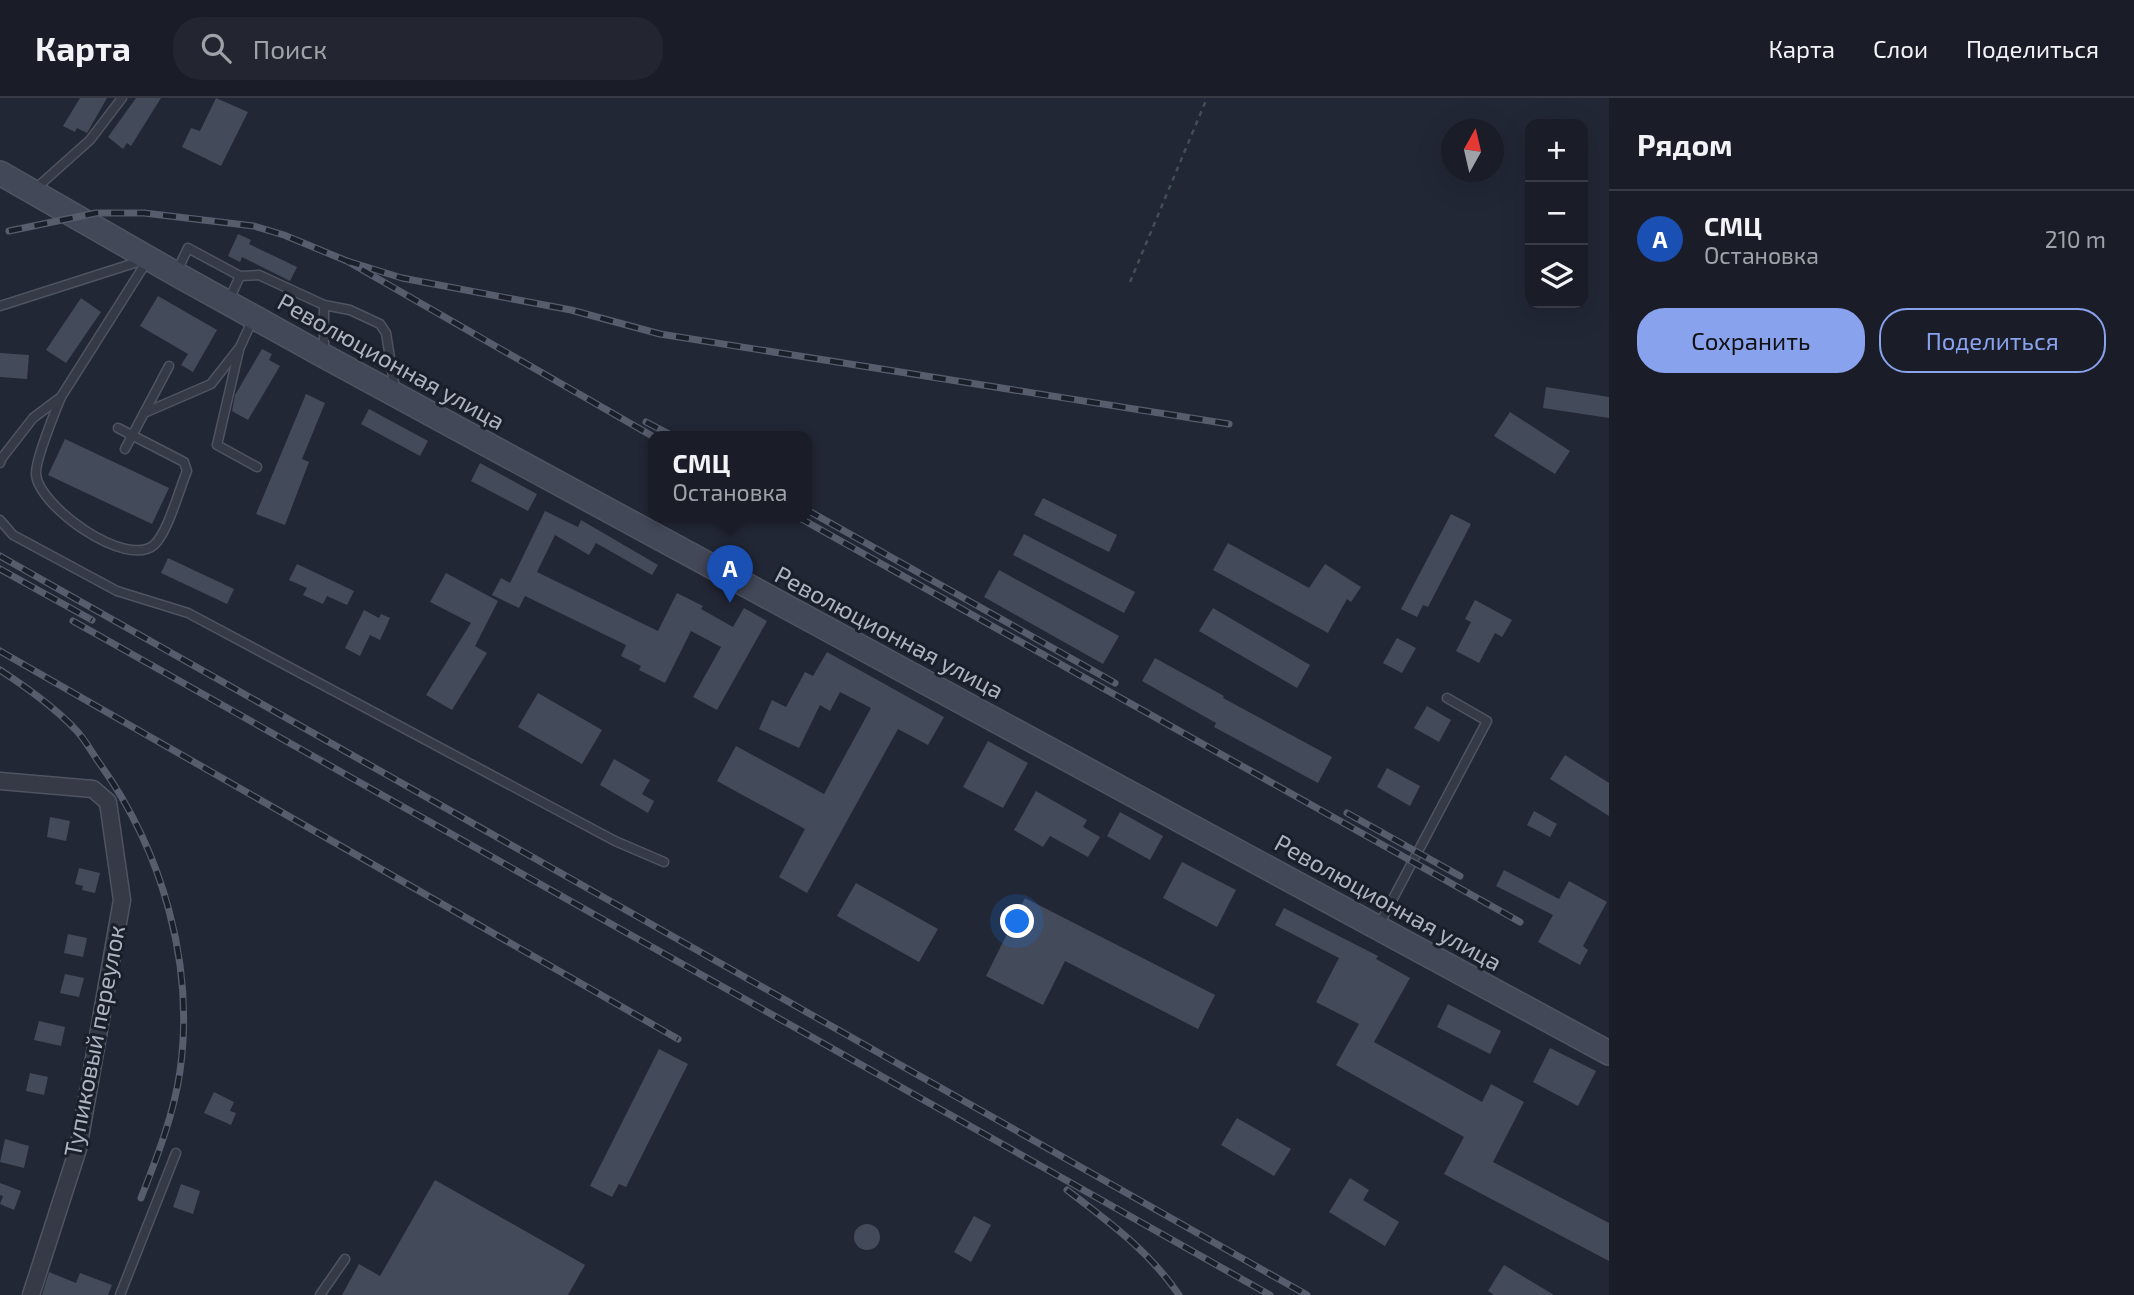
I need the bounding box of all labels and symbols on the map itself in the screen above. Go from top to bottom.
north arrow [1441,119,1504,182]
street label: Революционная улица [273,286,510,436]
pin: A [707,545,753,603]
street label: Революционная улица [770,559,1009,705]
street label: Революционная улица [1270,827,1507,977]
your location [1000,904,1034,938]
street label: Тупиковый переулок [57,922,131,1159]

